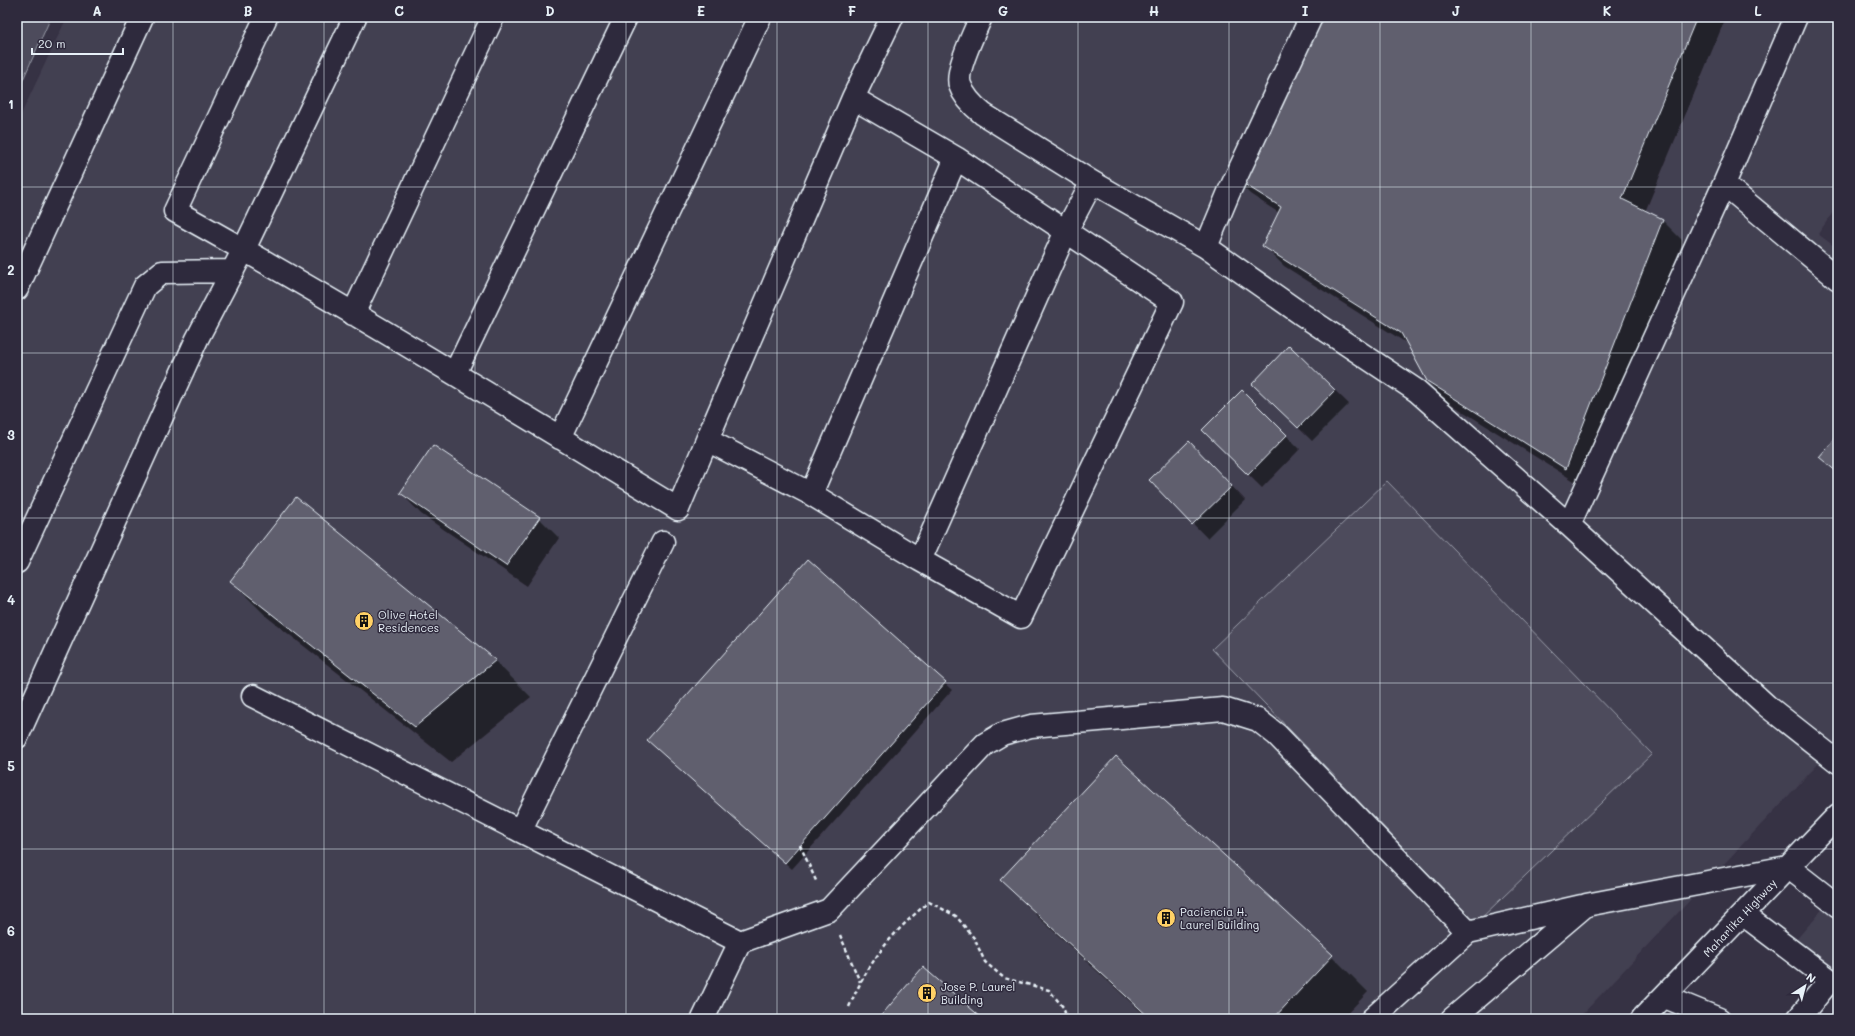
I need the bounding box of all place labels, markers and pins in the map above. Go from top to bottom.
place label: Olive Hotel Residences [378,607,439,635]
building icon: Olive Hotel Residences [353,610,375,632]
place label: Paciencia H. Laurel Building [1180,904,1259,932]
building icon: Paciencia H. Laurel Building [1155,907,1177,929]
place label: Jose P. Laurel Building [941,979,1015,1007]
building icon: Jose P. Laurel Building [916,982,938,1004]

